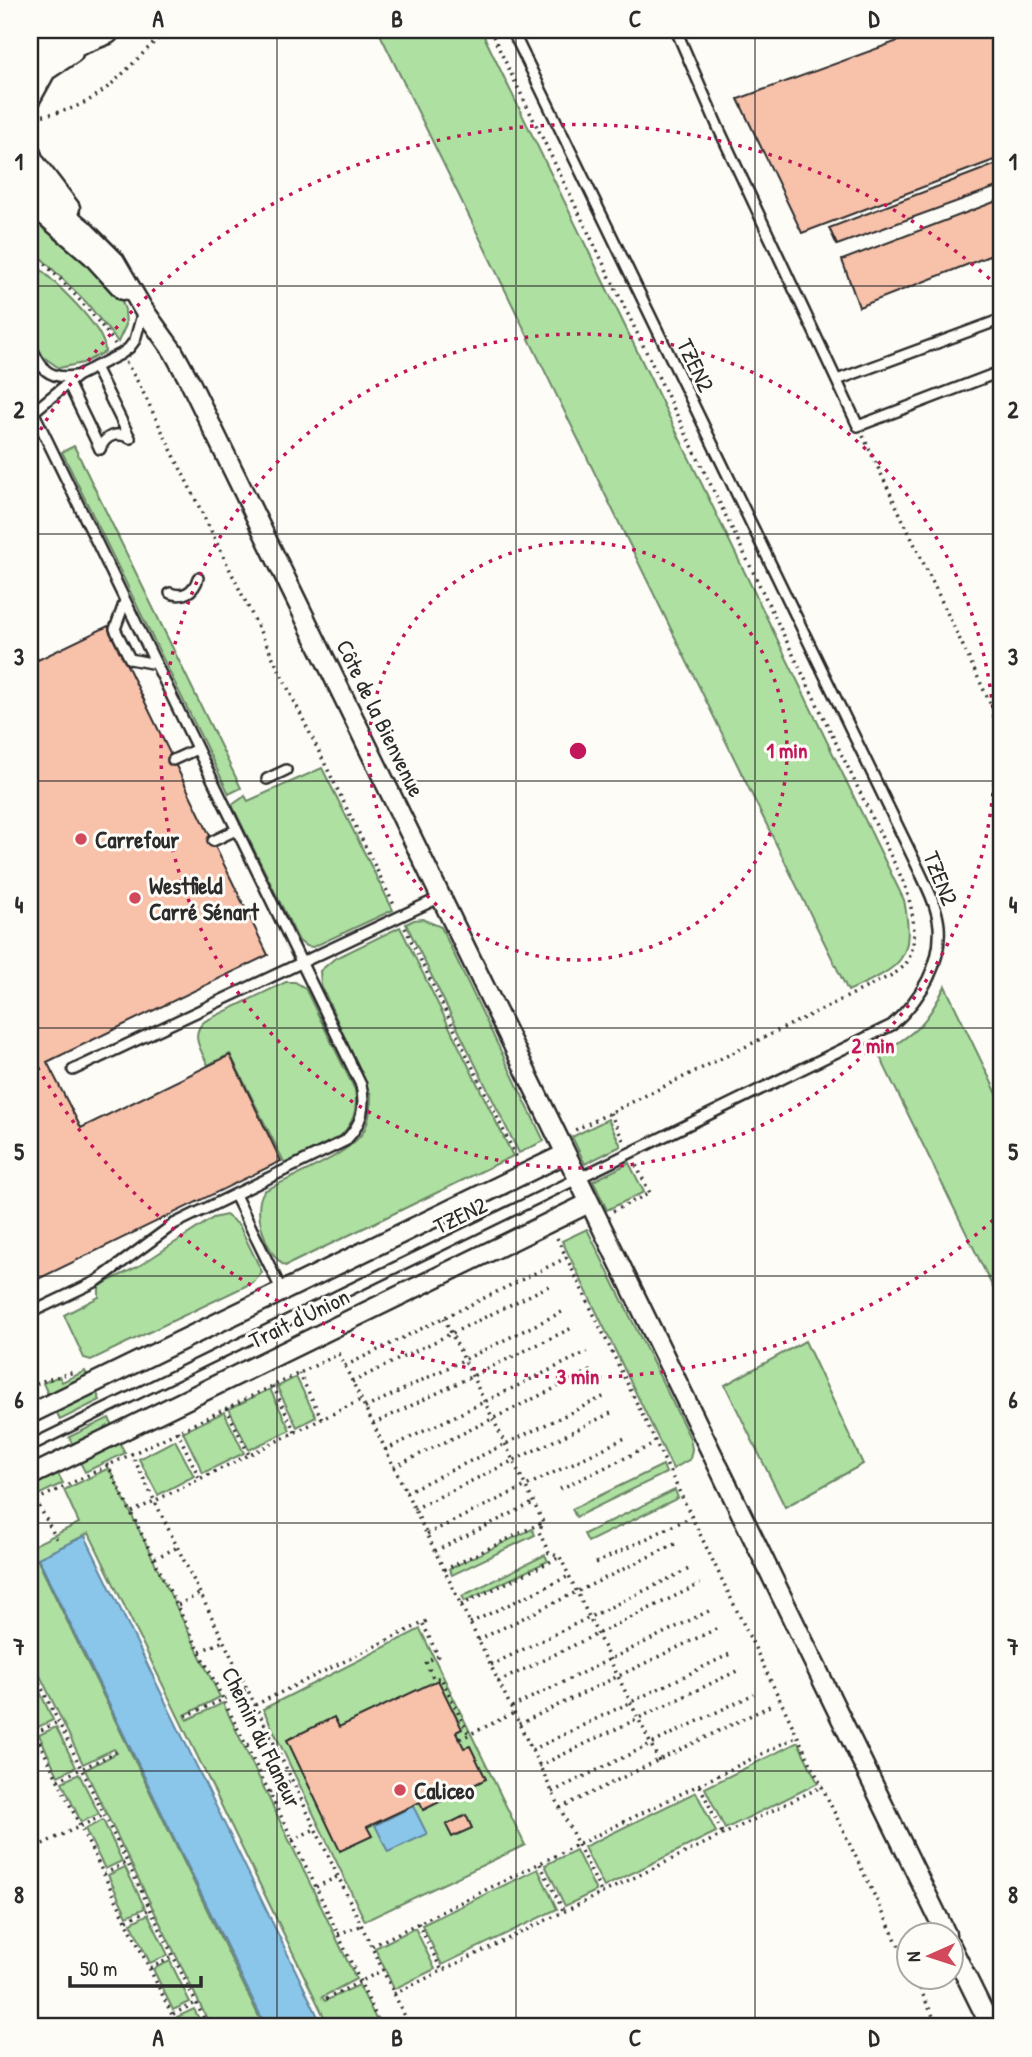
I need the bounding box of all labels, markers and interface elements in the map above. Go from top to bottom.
text: A [152,3,164,34]
text: B [391,3,403,34]
text: C [629,3,641,34]
text: D [869,3,881,34]
text: 1 [15,146,23,177]
text: 1 [1009,146,1017,177]
street label: TZEN2 [670,333,722,397]
text: 2 [14,394,25,425]
text: 2 [1008,394,1019,425]
street label: Côte de la Bienvenue [329,634,433,802]
text: 3 [14,641,24,672]
text: 3 [1008,641,1018,672]
text: 1 min [767,736,807,765]
centre of rings [566,739,590,763]
place label: Carrefour [95,824,179,855]
marker: Carrefour [73,831,89,847]
street label: TZEN2 [916,846,966,910]
place label: Westfield Carré Sénart [149,870,260,927]
text: 4 [15,889,24,920]
text: 4 [1009,889,1018,920]
marker: Westfield Carré Sénart [127,890,143,906]
text: 2 min [851,1031,895,1060]
text: 5 [14,1136,24,1167]
text: 5 [1008,1136,1018,1167]
street label: TZEN2 [428,1189,492,1241]
street label: Trait d'Union [244,1280,354,1356]
text: 3 min [557,1362,599,1391]
text: 6 [14,1384,24,1415]
text: 6 [1008,1384,1018,1415]
text: 7 [12,1631,25,1662]
text: 7 [1006,1631,1019,1662]
street label: Chemin du Flaneur [215,1662,309,1813]
place label: Caliceo [414,1775,475,1806]
marker: Caliceo [392,1782,408,1798]
text: 8 [14,1879,24,1910]
text: 8 [1008,1879,1018,1910]
north arrow [895,1920,965,1990]
scale bar [70,1945,201,1989]
text: N [900,1951,926,1963]
text: 50 m [80,1954,117,1983]
text: A [152,2022,164,2053]
text: B [391,2022,403,2053]
text: C [629,2022,641,2053]
text: D [869,2022,881,2053]

